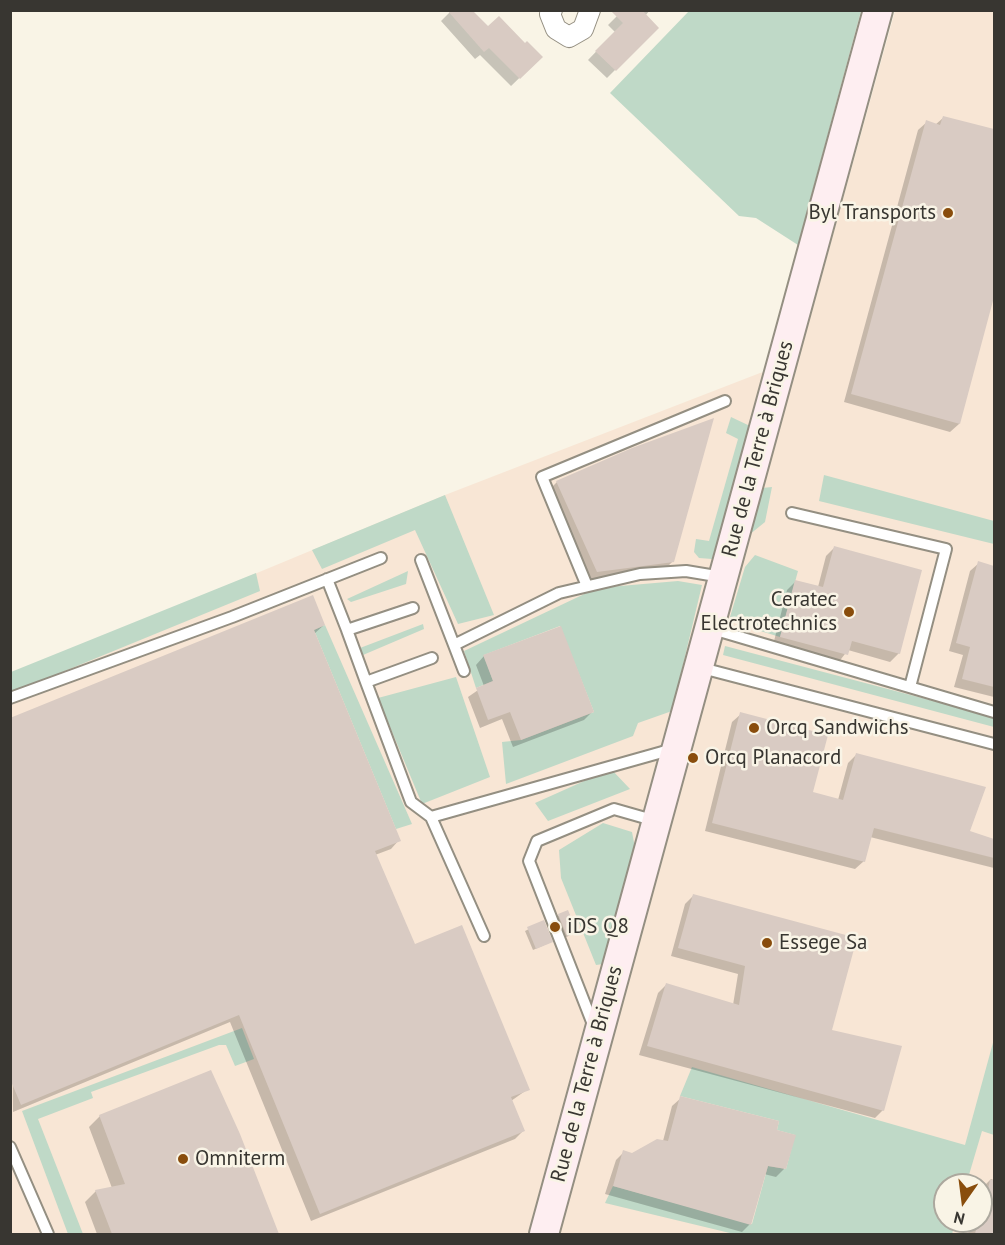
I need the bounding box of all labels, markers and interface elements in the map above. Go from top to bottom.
place label: Byl Transports [809,200,936,226]
marker: Byl Transports [941,206,955,220]
street label: Rue de la Terre à Briques [717,338,799,560]
place label: Ceratec Electrotechnics [700,587,837,637]
marker: Ceratec Electrotechnics [842,605,856,619]
place label: Orcq Sandwichs [766,715,909,741]
marker: Orcq Sandwichs [747,721,761,735]
place label: Orcq Planacord [705,745,841,771]
marker: Orcq Planacord [686,751,700,765]
place label: iDS Q8 [567,914,629,940]
marker: iDS Q8 [548,920,562,934]
place label: Essege Sa [779,930,867,956]
marker: Essege Sa [760,936,774,950]
street label: Rue de la Terre à Briques [546,963,628,1185]
place label: Omniterm [195,1146,285,1172]
marker: Omniterm [176,1152,190,1166]
north arrow [933,1173,993,1233]
text: N [952,1208,967,1230]

